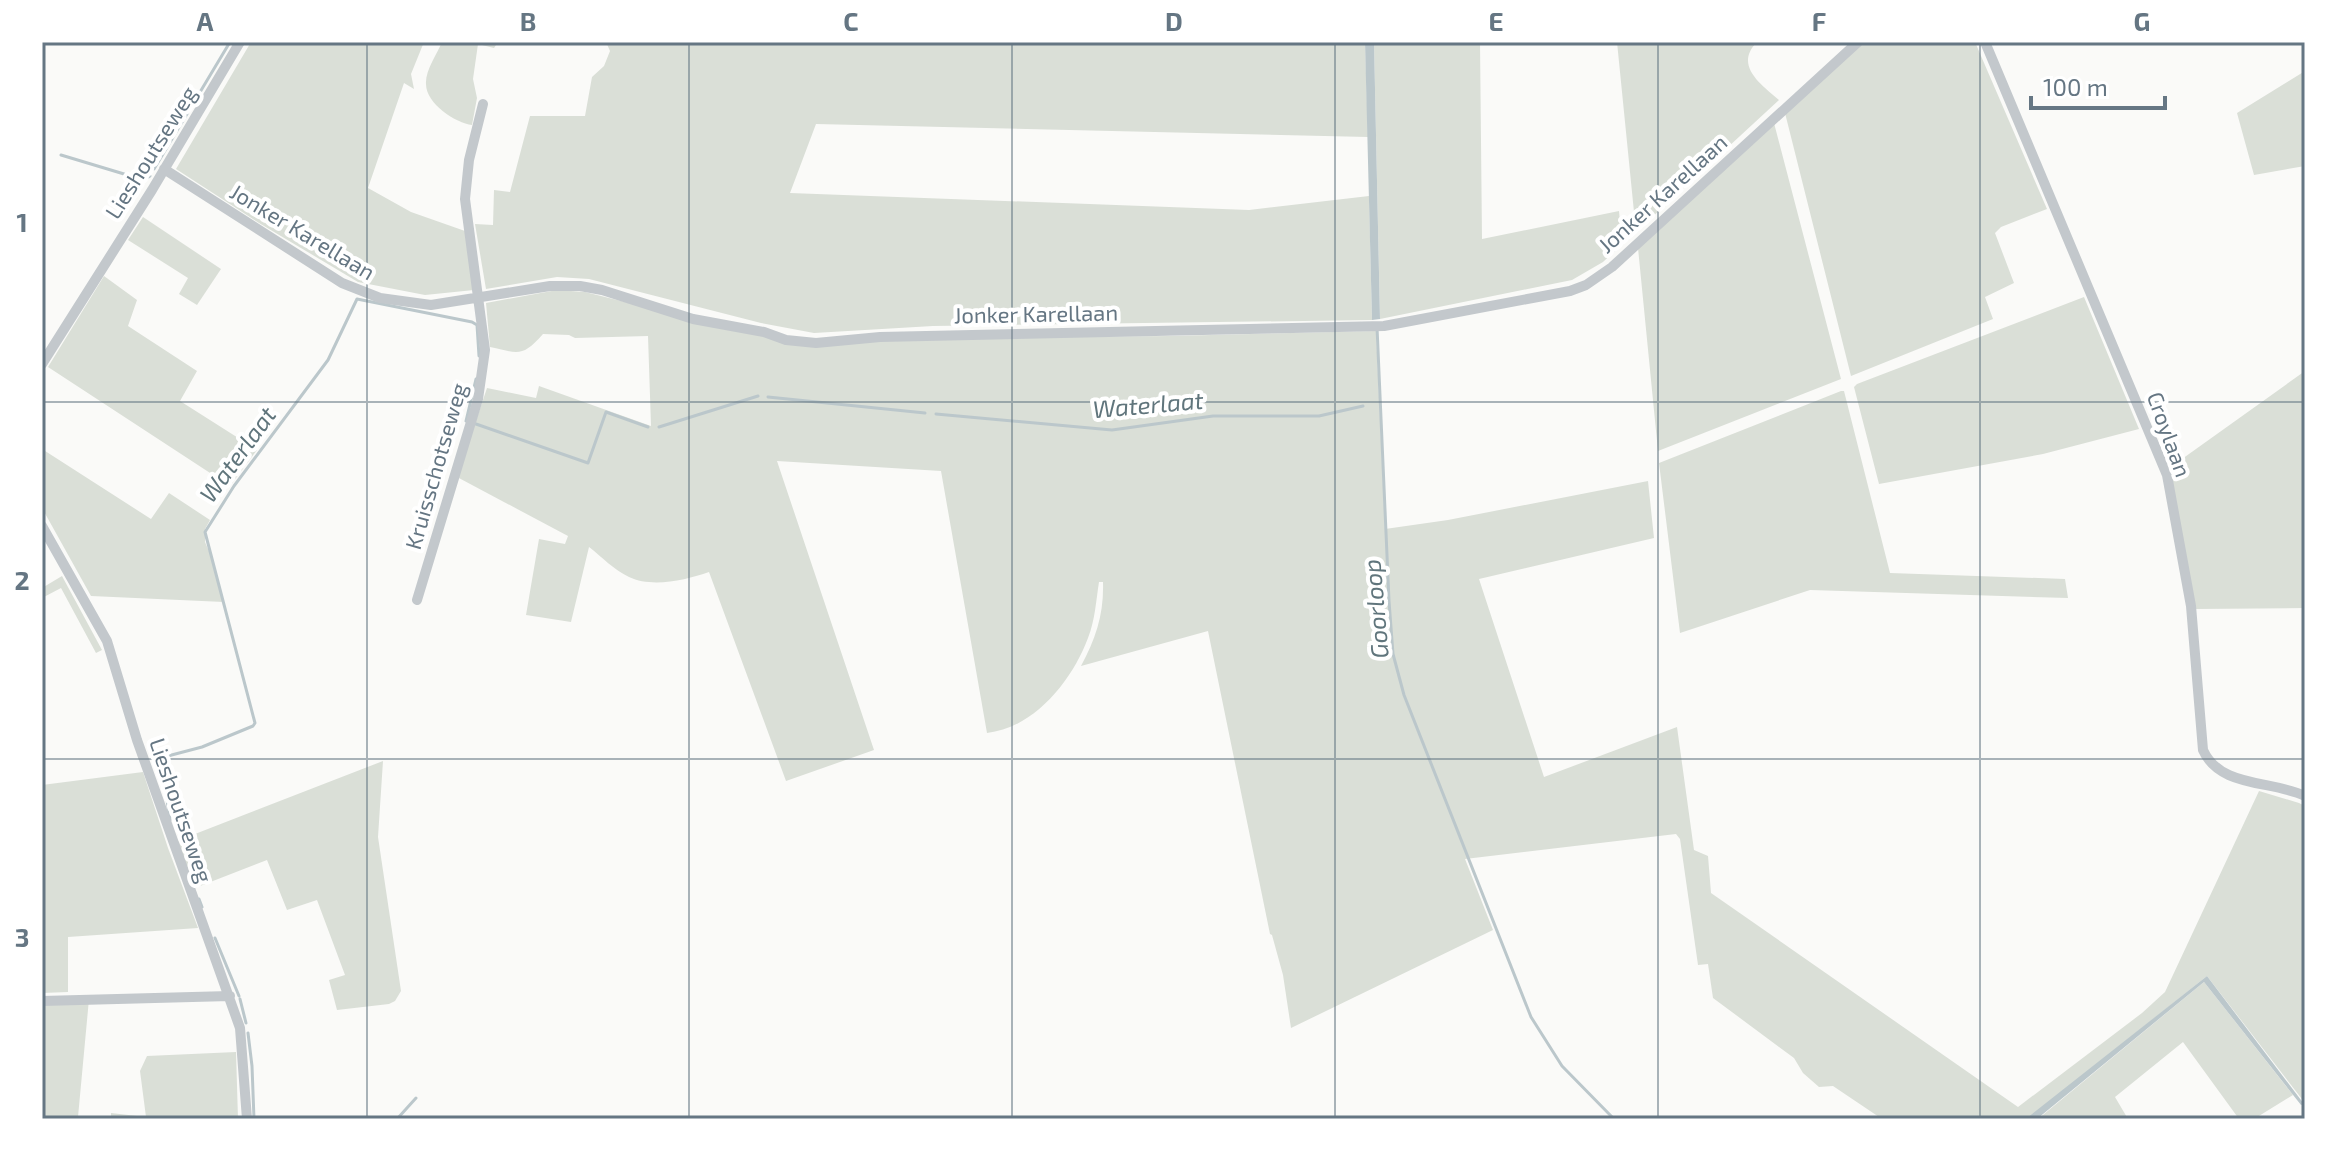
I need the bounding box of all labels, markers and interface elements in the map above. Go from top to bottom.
text: A [197,5,214,36]
text: B [520,5,536,36]
text: C [843,5,859,36]
text: D [1165,5,1183,36]
text: E [1488,5,1504,36]
text: F [1812,5,1826,36]
text: G [2134,5,2150,36]
scale bar [2031,60,2165,110]
text: 100 m [2043,72,2108,101]
street label: Lieshoutseweg [99,81,201,223]
street label: Jonker Karellaan [1592,128,1732,258]
street label: Jonker Karellaan [226,178,380,284]
text: 1 [16,206,28,237]
street label: Jonker Karellaan [954,299,1118,327]
street label: Kruisschotseweg [399,380,471,552]
water label: Waterlaat [1091,385,1206,423]
street label: Croylaan [2143,388,2197,480]
water label: Waterlaat [193,400,282,507]
water label: Goorloop [1356,558,1394,660]
text: 2 [14,564,30,595]
street label: Lieshoutseweg [145,734,219,886]
text: 3 [15,921,29,952]

